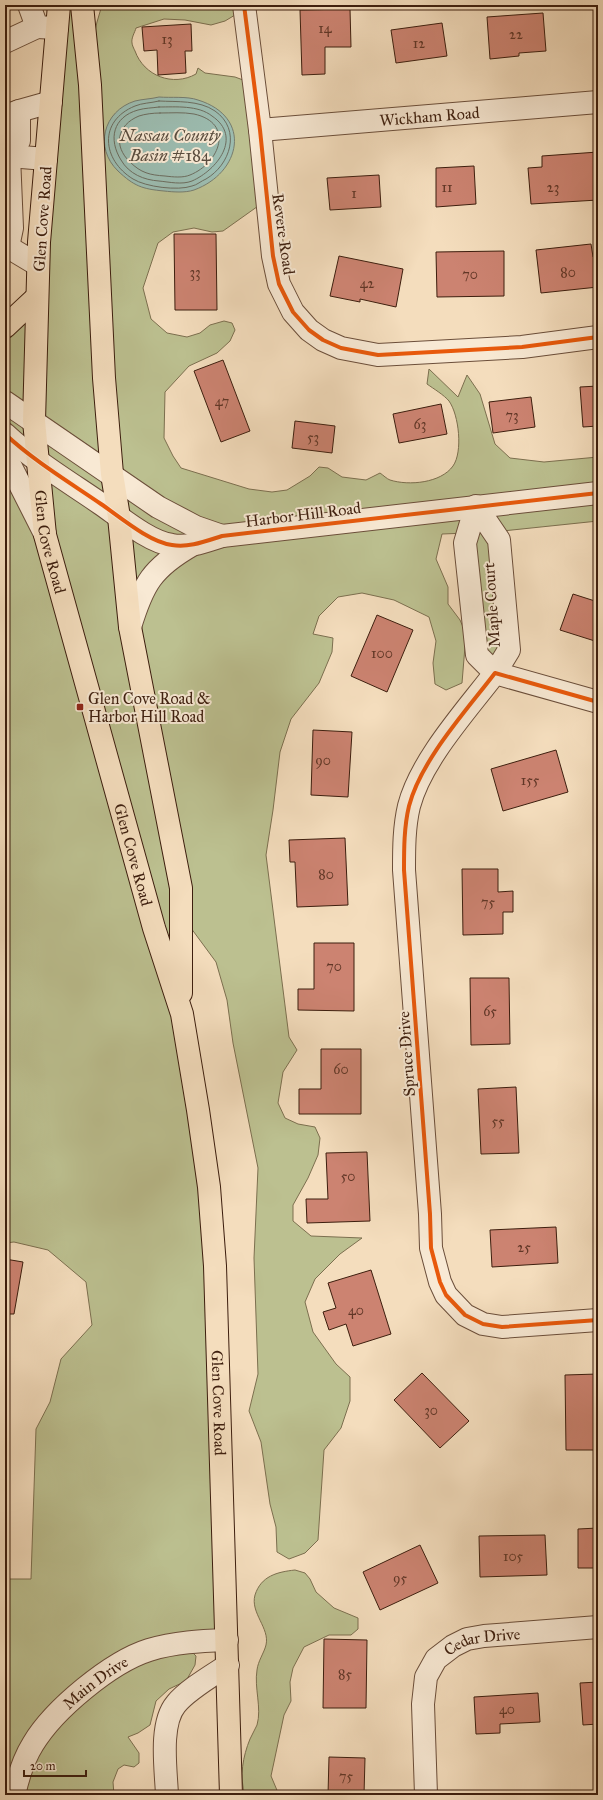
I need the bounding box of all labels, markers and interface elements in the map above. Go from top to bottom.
house number: 14 [318,20,333,37]
house number: 22 [509,26,523,43]
house number: 13 [161,31,173,48]
house number: 12 [413,35,425,52]
street label: Wickham Road [379,103,480,130]
water label: Nassau County Basin #184 [119,125,221,166]
street label: Glen Cove Road [29,166,56,272]
house number: 11 [441,179,453,196]
house number: 23 [547,179,559,196]
house number: 1 [351,185,357,202]
street label: Revere Road [268,192,299,276]
house number: 33 [189,264,201,281]
house number: 80 [560,264,576,281]
house number: 70 [462,266,478,283]
house number: 42 [360,275,374,292]
house number: 47 [215,393,229,410]
house number: 73 [505,407,519,424]
house number: 63 [414,416,426,433]
house number: 53 [307,429,319,446]
street label: Glen Cove Road [31,489,70,596]
street label: Harbor Hill Road [244,498,362,531]
street label: Maple Court [479,562,504,648]
house number: 100 [371,645,393,662]
place label: Glen Cove Road & Harbor Hill Road [88,689,211,726]
marker: Glen Cove Road & Harbor Hill Road [75,702,85,712]
house number: 90 [315,752,331,769]
house number: 155 [521,772,540,789]
street label: Glen Cove Road [110,801,156,908]
house number: 80 [318,866,334,883]
house number: 75 [481,894,495,911]
house number: 70 [326,958,342,975]
house number: 65 [483,1003,497,1020]
street label: Spruce Drive [394,1010,419,1097]
house number: 60 [333,1061,349,1078]
house number: 55 [491,1113,505,1130]
house number: 50 [341,1168,355,1185]
house number: 25 [517,1239,531,1256]
house number: 40 [348,1302,364,1319]
street label: Glen Cove Road [208,1350,230,1456]
house number: 30 [424,1402,438,1419]
house number: 105 [503,1548,524,1565]
house number: 95 [393,1570,408,1587]
street label: Cedar Drive [440,1624,521,1660]
street label: Main Drive [59,1652,132,1713]
house number: 85 [338,1666,352,1683]
house number: 40 [499,1701,515,1718]
scale bar [24,1752,86,1778]
text: 20 m [30,1759,56,1773]
house number: 75 [339,1768,353,1785]

